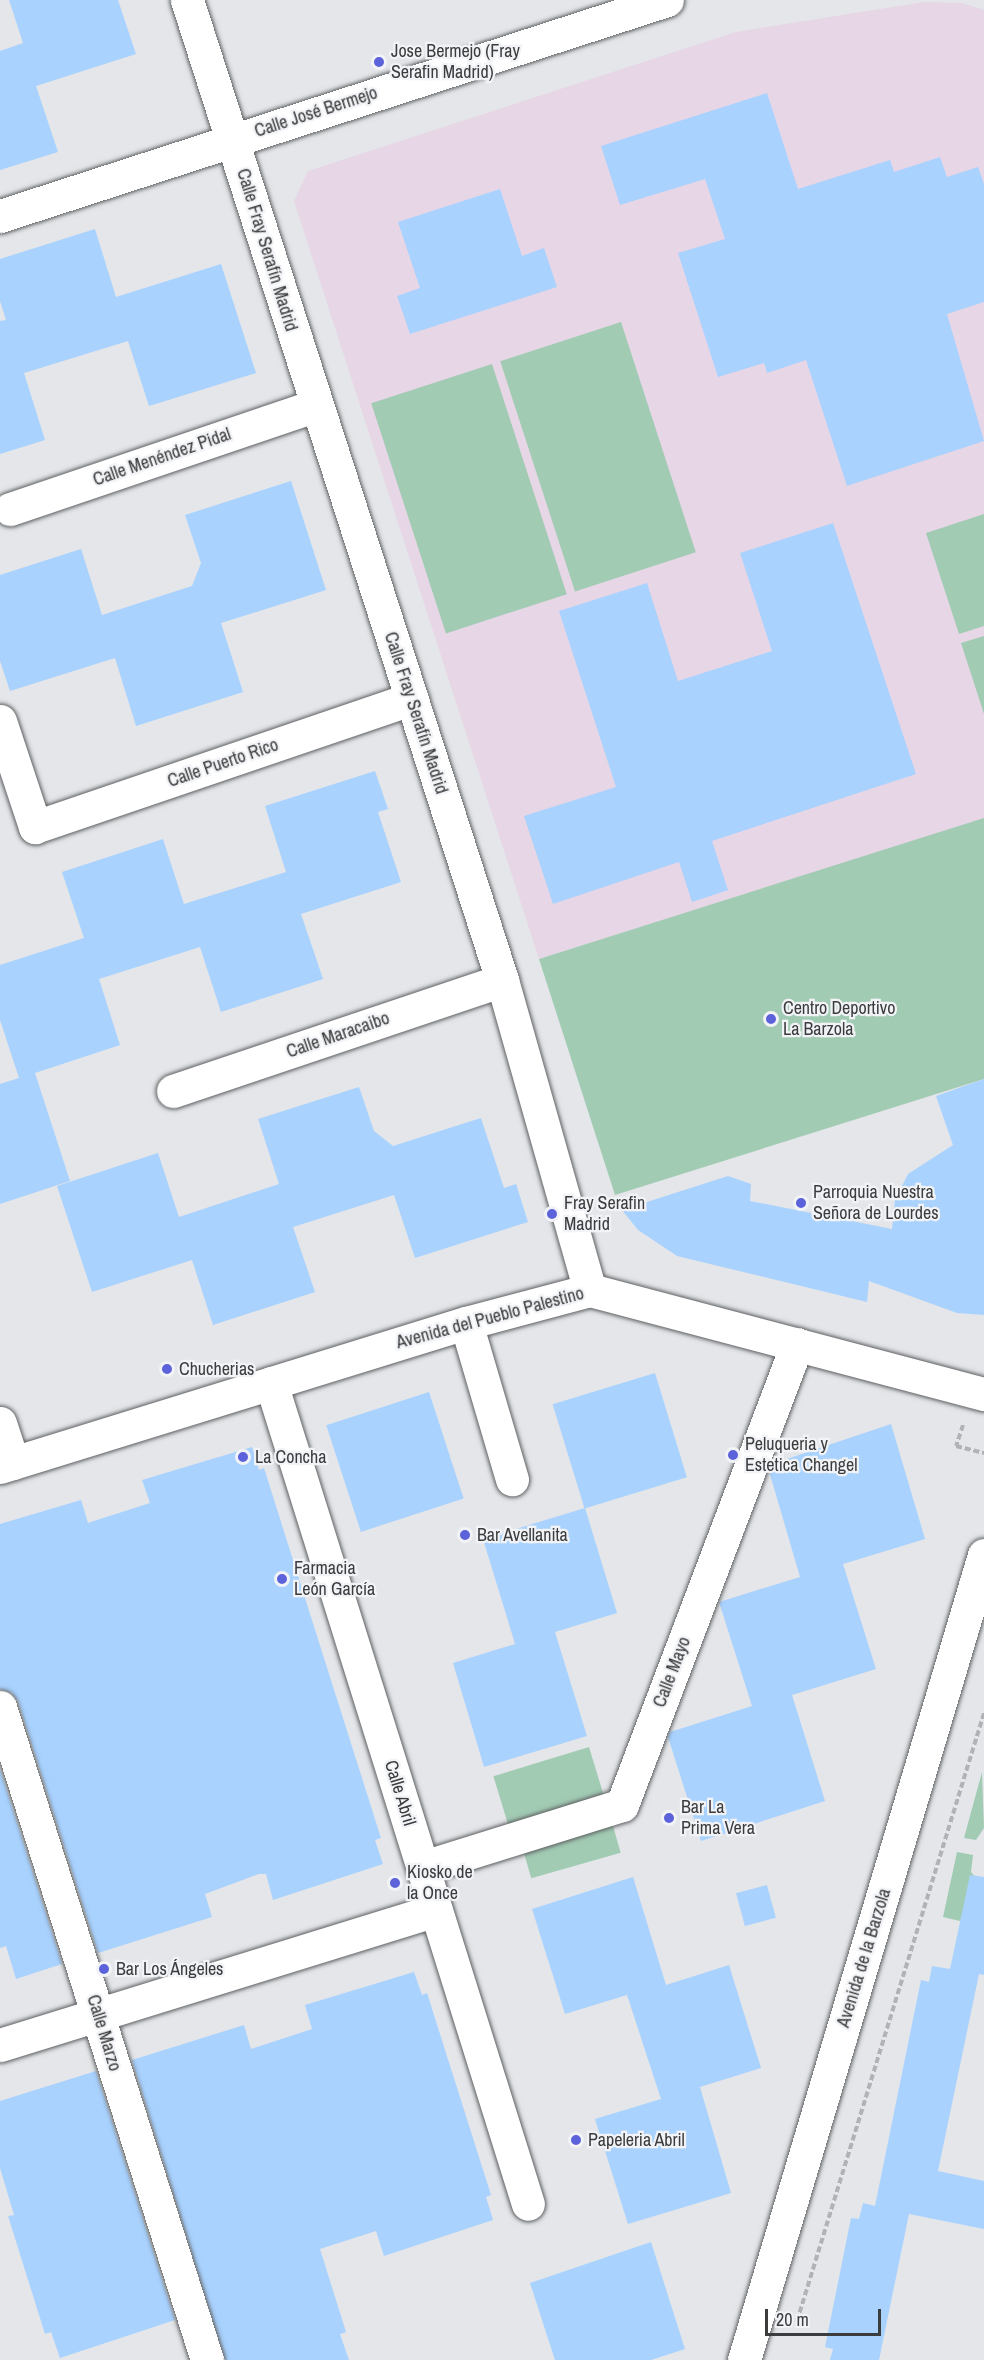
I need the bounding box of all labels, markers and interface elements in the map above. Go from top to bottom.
place label: Jose Bermejo (Fray Serafin Madrid) [391,41,520,84]
marker: Jose Bermejo (Fray Serafin Madrid) [372,55,386,69]
street label: Calle José Bermejo [252,82,380,142]
street label: Calle Fray Serafín Madrid [232,166,302,334]
street label: Calle Menéndez Pidal [90,423,234,491]
street label: Calle Fray Serafín Madrid [380,629,452,797]
street label: Calle Puerto Rico [165,734,281,792]
place label: Centro Deportivo La Barzola [783,998,895,1040]
street label: Calle Maracaibo [284,1007,392,1063]
marker: Centro Deportivo La Barzola [764,1012,778,1026]
place label: Parroquia Nuestra Señora de Lourdes [813,1182,939,1224]
place label: Fray Serafin Madrid [564,1193,645,1236]
marker: Parroquia Nuestra Señora de Lourdes [794,1196,808,1210]
marker: Fray Serafin Madrid [545,1207,559,1221]
street label: Avenida del Pueblo Palestino [394,1283,586,1353]
place label: Chucherias [179,1358,254,1380]
marker: Chucherias [160,1362,174,1376]
place label: Peluqueria y Estetica Changel [745,1434,857,1476]
place label: La Concha [255,1446,326,1468]
marker: Peluqueria y Estetica Changel [726,1448,740,1462]
marker: La Concha [236,1450,250,1464]
place label: Bar Avellanita [477,1524,569,1546]
marker: Bar Avellanita [458,1528,472,1542]
place label: Farmacia León García [294,1558,375,1600]
marker: Farmacia León García [275,1572,289,1586]
street label: Calle Mayo [649,1634,695,1710]
street label: Calle Abril [380,1757,420,1829]
place label: Bar La Prima Vera [681,1797,755,1840]
marker: Bar La Prima Vera [662,1811,676,1825]
place label: Kiosko de la Once [407,1862,473,1904]
marker: Kiosko de la Once [388,1876,402,1890]
street label: Avenida de la Barzola [833,1886,895,2030]
place label: Bar Los Ángeles [116,1958,224,1980]
marker: Bar Los Ángeles [97,1962,111,1976]
street label: Calle Marzo [82,1992,126,2074]
place label: Papeleria Abril [588,2129,686,2151]
marker: Papeleria Abril [569,2133,583,2147]
scale bar [768,2297,884,2335]
text: 20 m [776,2307,809,2332]

